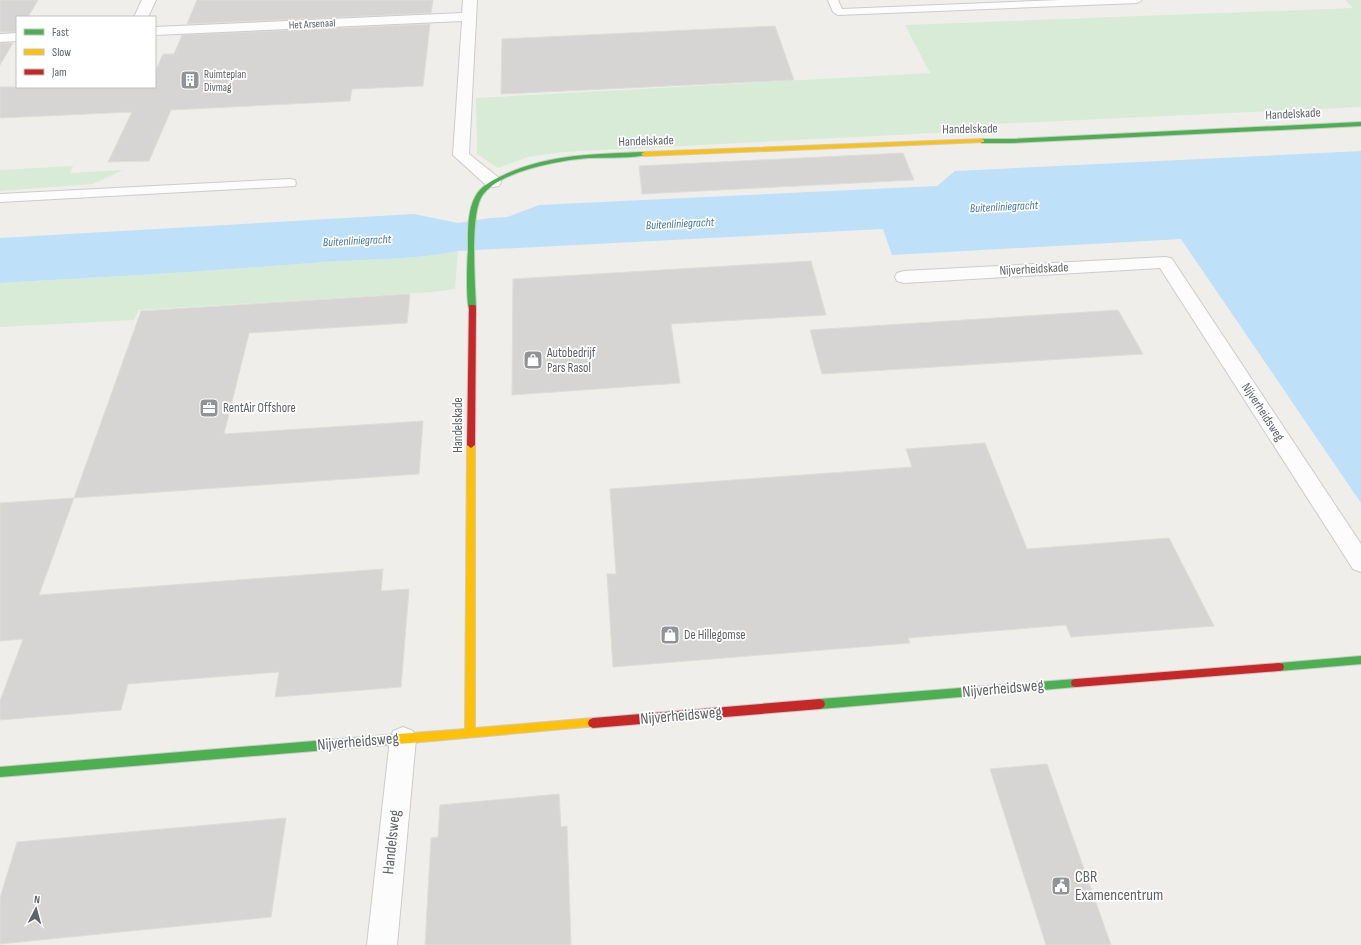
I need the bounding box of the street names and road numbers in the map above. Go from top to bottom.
street label: Het Arsenaal [288,16,336,32]
street label: Handelskade [1265,105,1321,123]
street label: Handelskade [942,121,998,137]
street label: Handelskade [618,132,674,150]
street label: Nijverheidskade [999,259,1069,279]
street label: Nijverheidsweg [1238,380,1288,444]
street label: Handelskade [450,397,466,453]
street label: Nijverheidsweg [962,676,1044,702]
street label: Nijverheidsweg [640,703,722,729]
street label: Nijverheidsweg [317,729,399,755]
street label: Handelsweg [379,809,405,875]

